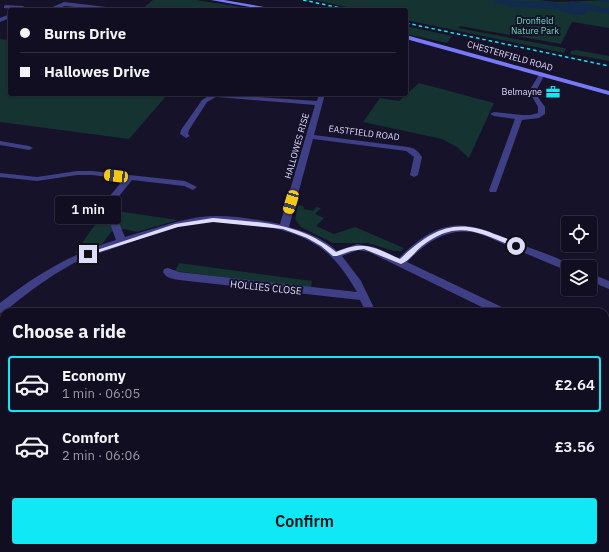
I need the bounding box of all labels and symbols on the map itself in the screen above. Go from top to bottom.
park label: Dronfield Nature Park [511,15,559,36]
street label: CHESTERFIELD ROAD [466,38,554,73]
office icon: Belmayne [545,84,561,100]
place label: Belmayne [502,86,542,97]
street label: HALLOWES RISE [282,112,311,180]
street label: EASTFIELD ROAD [328,123,400,142]
car [103,169,129,183]
car [282,189,300,215]
callout: 1 min [55,196,121,224]
route start [507,237,525,255]
route end [79,245,97,263]
street label: HOLLIES CLOSE [230,277,303,298]

